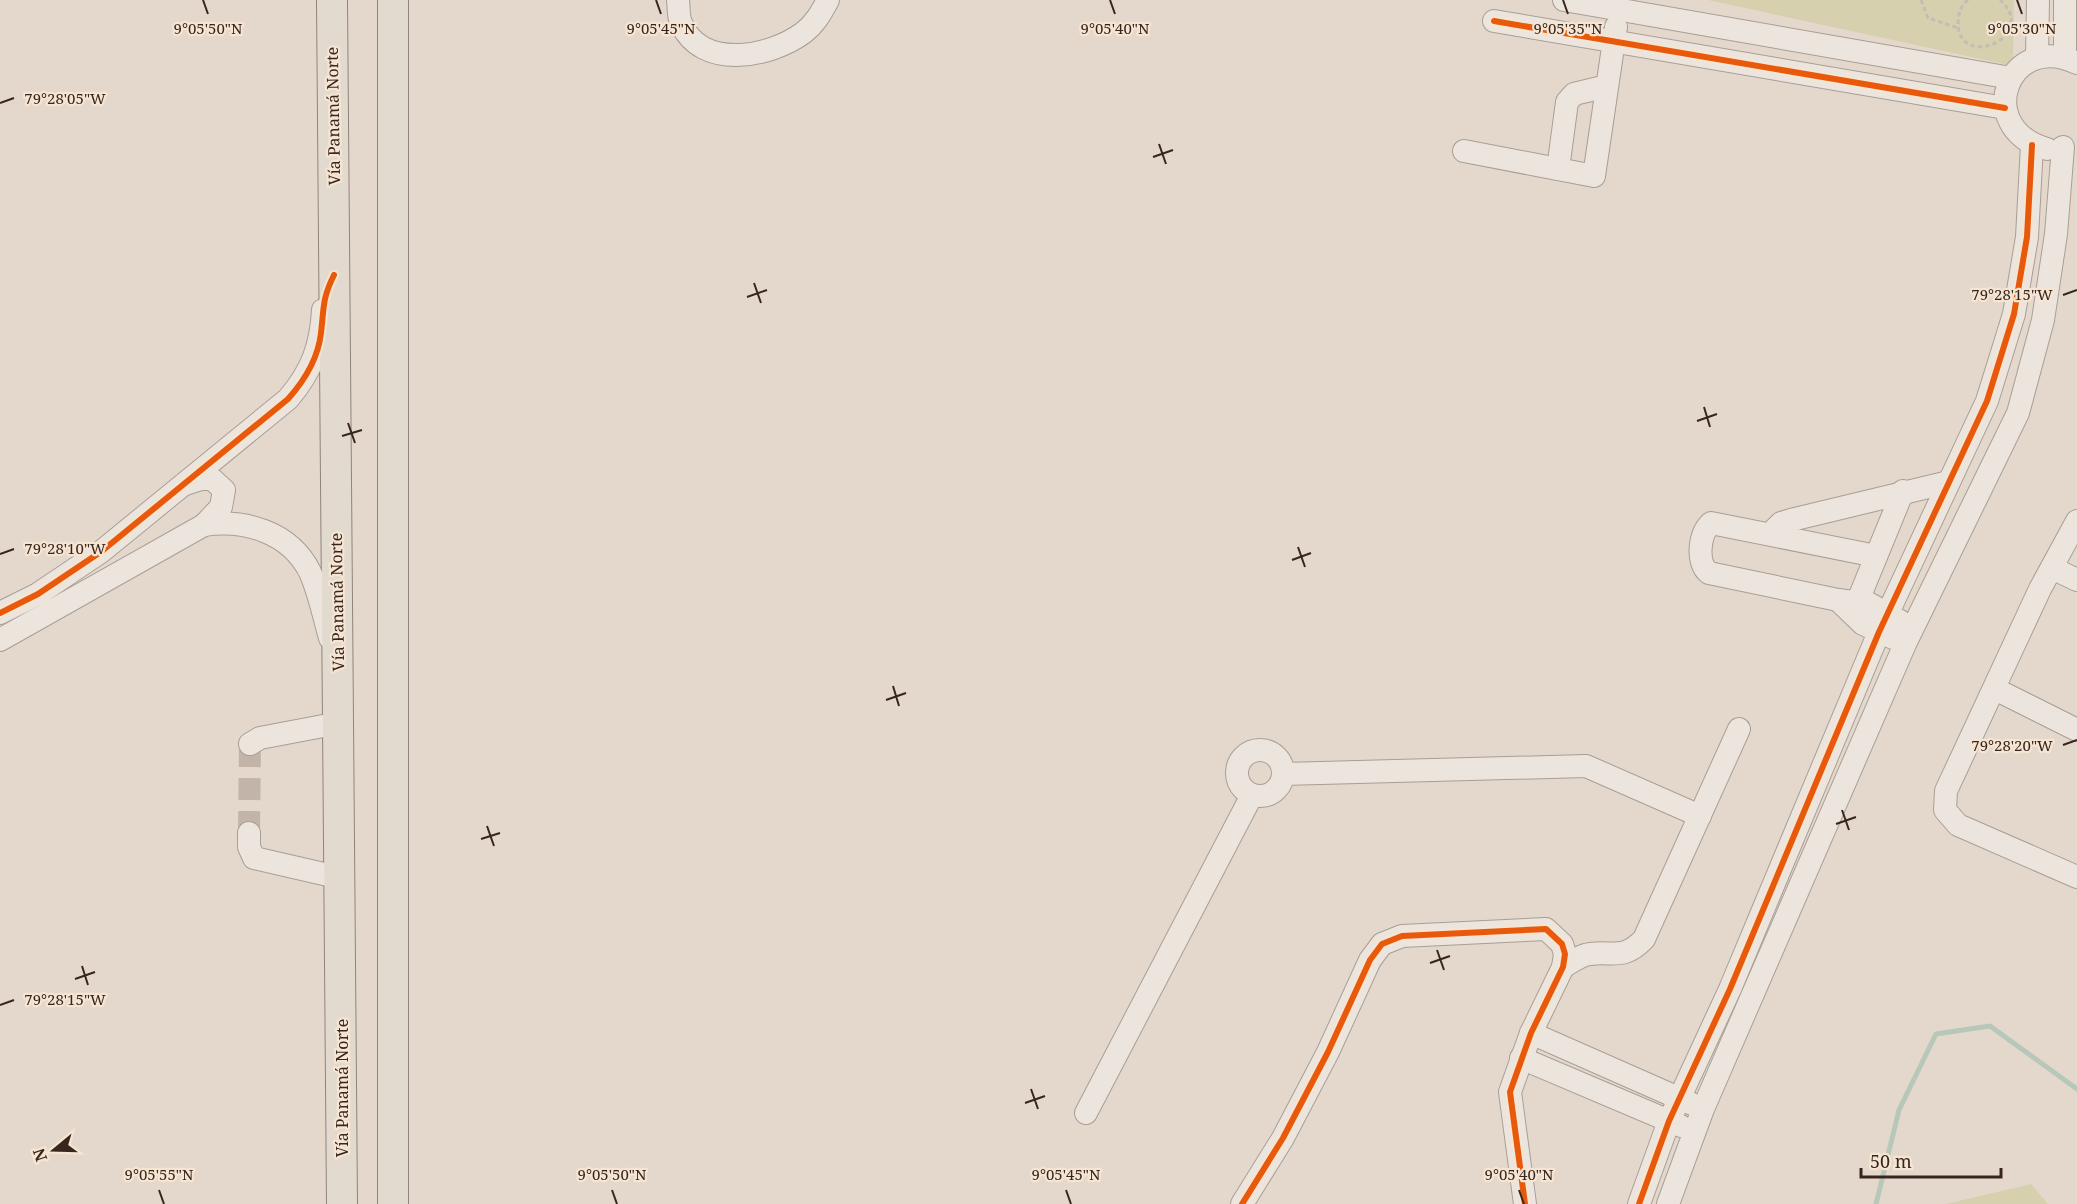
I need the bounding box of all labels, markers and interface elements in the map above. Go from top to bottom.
text: 9°05'50"N [174,18,243,38]
text: 9°05'45"N [627,18,696,38]
text: 9°05'40"N [1081,18,1150,38]
text: 9°05'35"N [1534,18,1603,38]
text: 9°05'30"N [1988,18,2057,38]
street label: Vía Panamá Norte [321,47,345,185]
text: 79°28'05"W [24,88,106,108]
text: 79°28'15"W [1971,284,2053,304]
street label: Vía Panamá Norte [325,533,349,671]
text: 79°28'10"W [24,538,106,558]
text: 79°28'20"W [1971,735,2053,755]
text: 79°28'15"W [24,989,106,1009]
street label: Vía Panamá Norte [331,1019,353,1157]
north arrow [24,1120,84,1180]
scale bar [1861,1141,2000,1179]
text: N [27,1145,52,1164]
text: 50 m [1870,1149,1912,1173]
text: 9°05'55"N [125,1164,194,1184]
text: 9°05'50"N [578,1164,647,1184]
text: 9°05'45"N [1032,1164,1101,1184]
text: 9°05'40"N [1485,1164,1554,1184]

